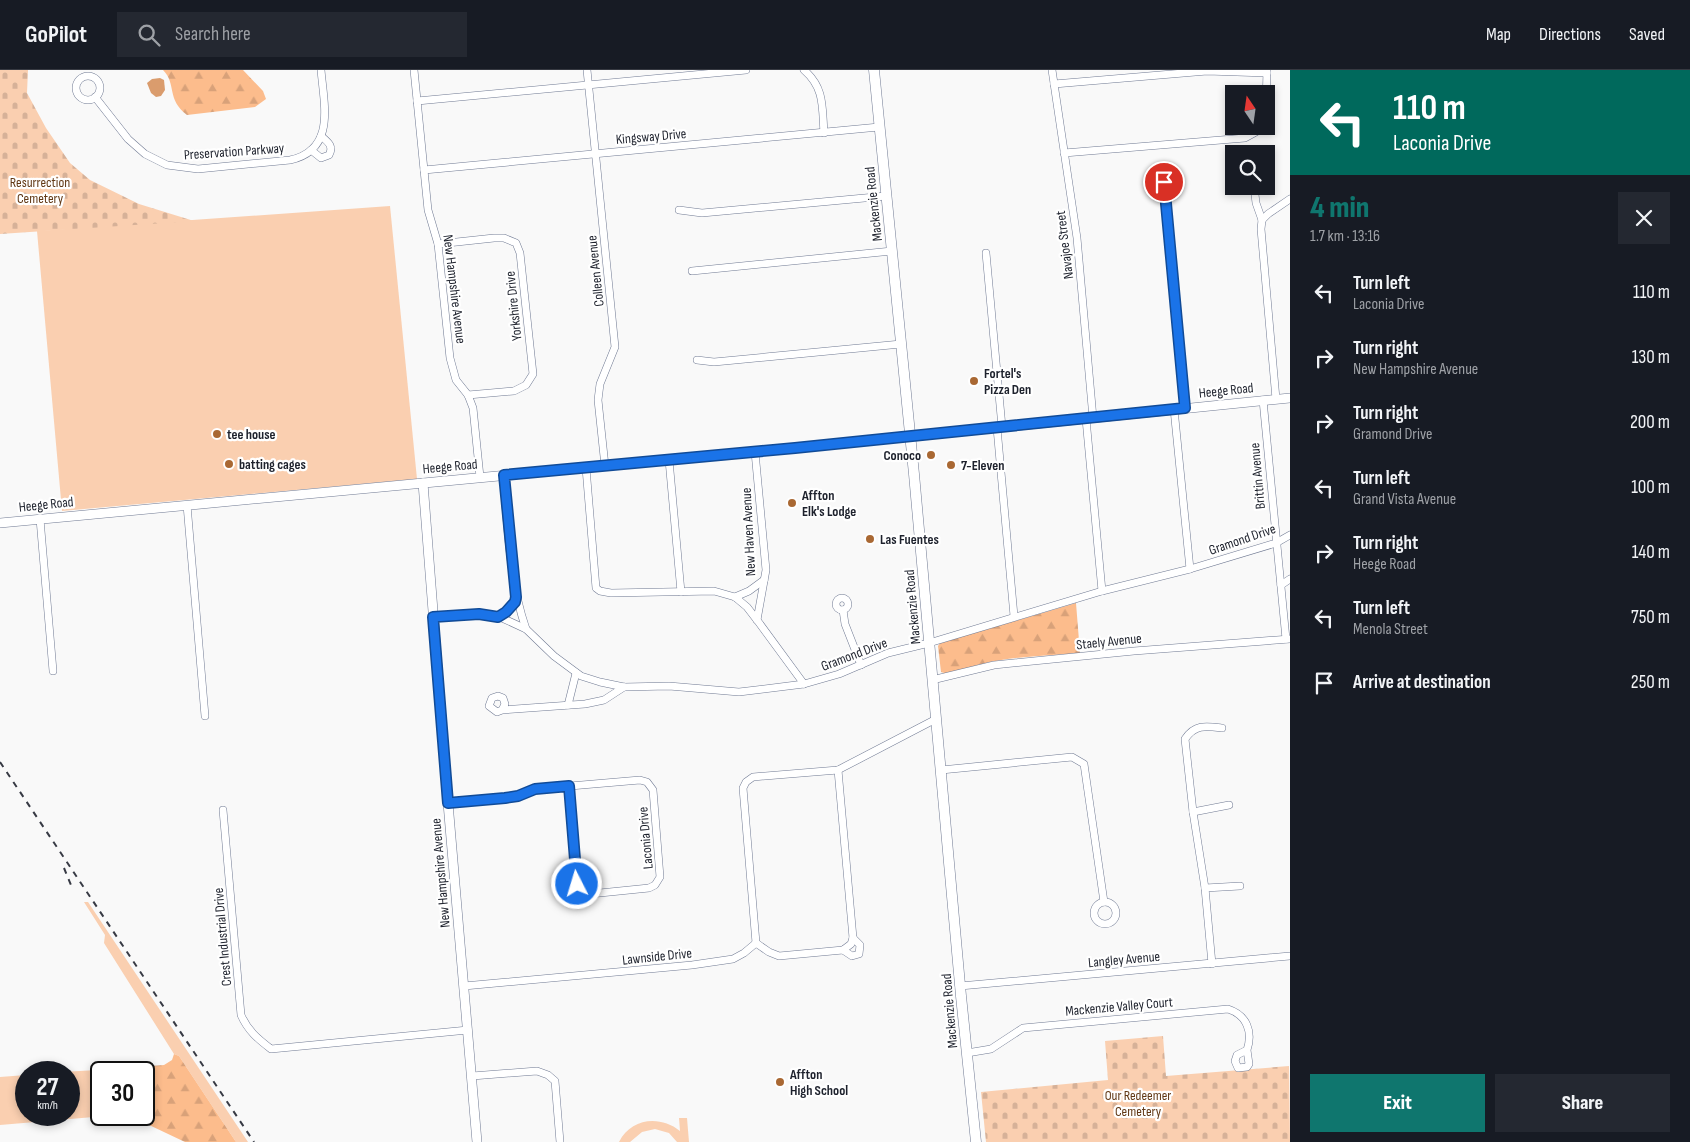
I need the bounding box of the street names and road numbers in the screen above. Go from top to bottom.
street label: Kingsway Drive [615,125,687,148]
street label: Preservation Parkway [183,139,285,163]
street label: Mackenzie Road [861,166,886,242]
street label: Navajoe Street [1052,210,1077,280]
street label: New Hampshire Avenue [439,234,470,344]
street label: Colleen Avenue [583,235,608,307]
street label: Yorkshire Drive [501,270,526,342]
street label: Heege Road [1198,379,1254,402]
street label: Brittin Avenue [1246,442,1269,510]
street label: Heege Road [422,456,478,477]
street label: New Haven Avenue [738,487,759,577]
street label: Heege Road [18,493,74,516]
street label: Gramond Drive [1207,520,1278,559]
street label: Mackenzie Road [901,569,924,645]
street label: Staely Avenue [1075,630,1143,653]
street label: Gramond Drive [819,634,890,675]
street label: Laconia Drive [634,806,657,870]
street label: New Hampshire Avenue [427,818,454,928]
street label: Crest Industrial Drive [210,887,235,987]
street label: Lawnside Drive [621,944,693,969]
street label: Langley Avenue [1087,948,1161,971]
street label: Mackenzie Road [938,973,961,1049]
street label: Mackenzie Valley Court [1065,993,1174,1020]

